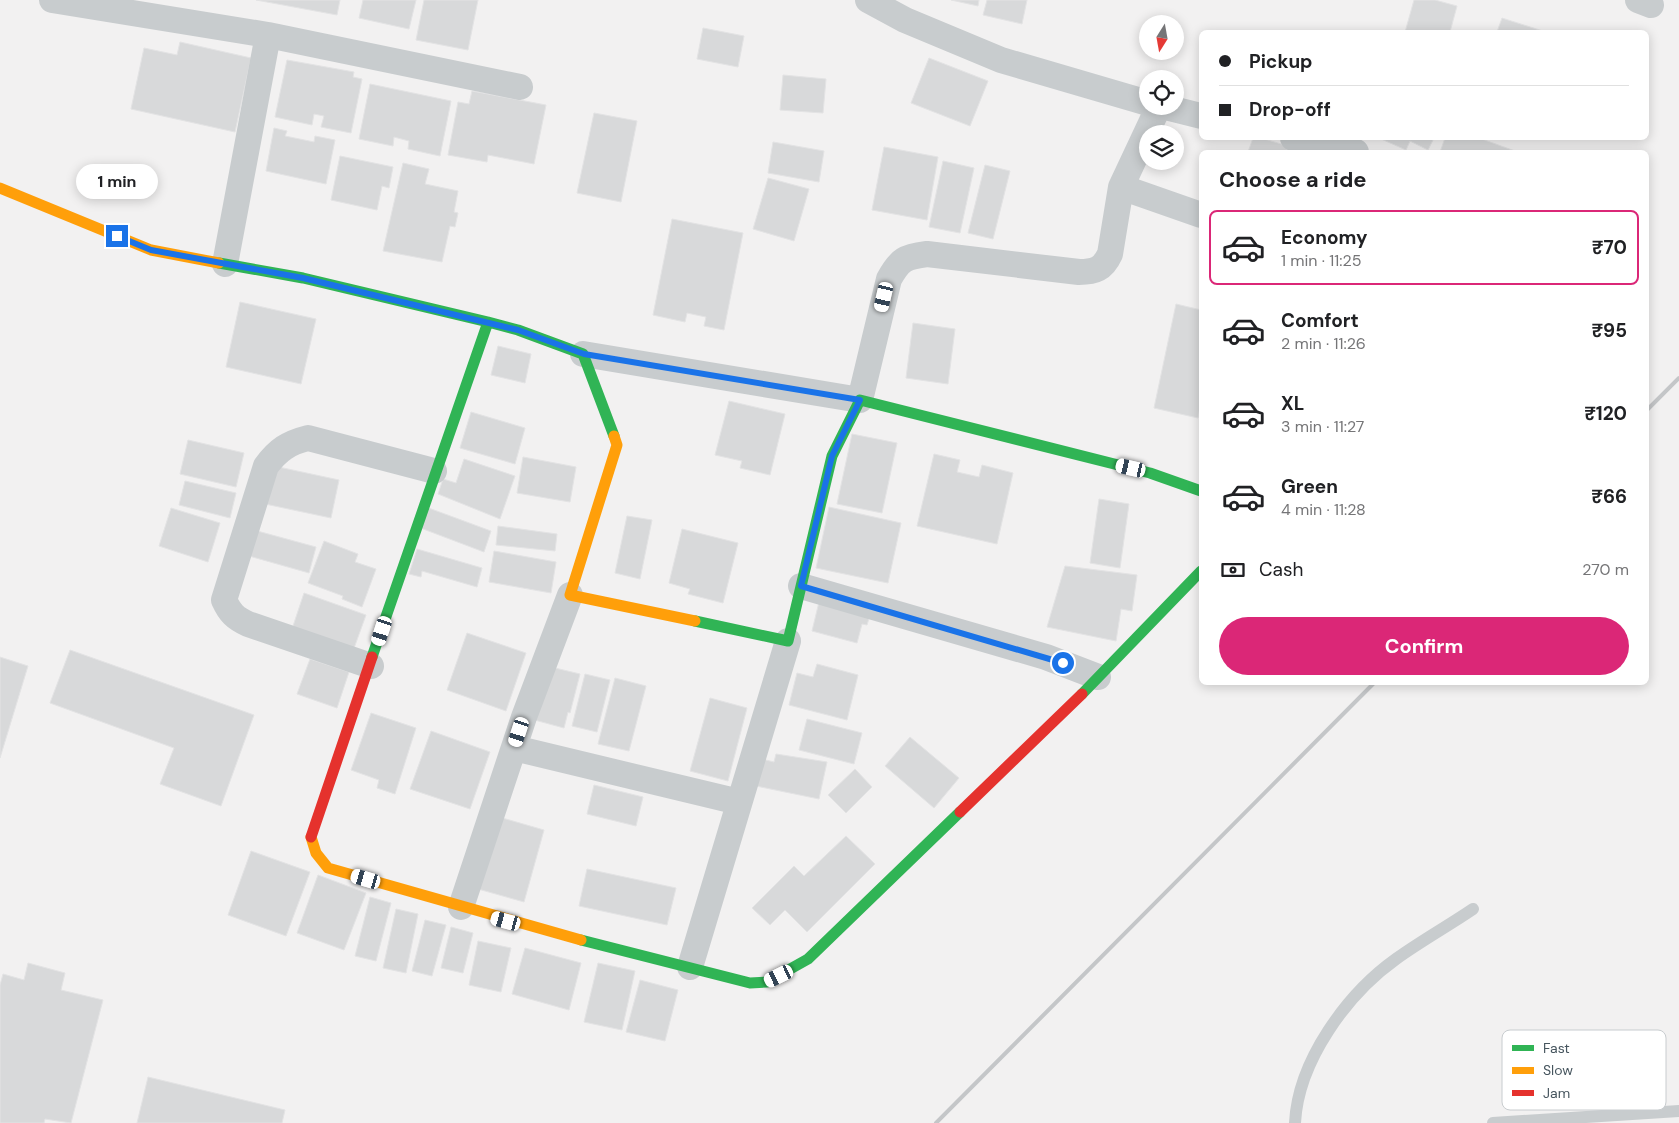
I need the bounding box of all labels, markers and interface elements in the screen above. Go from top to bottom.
north arrow [1139,15,1184,60]
map controls [1139,15,1184,170]
text: Pickup [1249,49,1313,74]
button: locate [1139,70,1184,115]
text: Drop-off [1249,97,1331,122]
button: layers [1139,125,1184,170]
callout: 1 min [76,164,158,198]
text: Choose a ride [1219,165,1367,194]
text: 1 min [98,171,136,192]
route end [106,225,128,247]
icon: car [1221,225,1266,270]
text: Economy [1281,225,1368,250]
text: ₹70 [1592,235,1627,260]
text: 1 min · 11:25 [1281,250,1361,271]
car [873,281,894,313]
icon: car [1221,308,1266,353]
text: Comfort [1281,308,1359,333]
text: ₹95 [1591,318,1627,343]
text: 2 min · 11:26 [1281,333,1366,354]
icon: car [1221,391,1266,436]
text: XL [1281,391,1304,416]
text: ₹120 [1584,401,1627,426]
text: 3 min · 11:27 [1281,416,1364,437]
car [1114,457,1147,479]
icon: car [1221,474,1266,519]
text: Green [1281,474,1338,499]
text: ₹66 [1591,484,1627,509]
text: 4 min · 11:28 [1281,499,1366,520]
icon: cash [1219,556,1247,584]
text: Cash [1259,557,1303,582]
text: 270 m [1582,559,1629,580]
car [370,614,393,648]
button: Confirm [1219,617,1629,675]
route start [1052,652,1074,674]
car [507,715,530,749]
car [349,868,382,890]
car [489,910,522,932]
car [762,963,795,989]
legend [1502,1030,1666,1110]
text: Fast [1543,1039,1570,1057]
text: Slow [1543,1061,1573,1079]
text: Jam [1543,1084,1570,1102]

